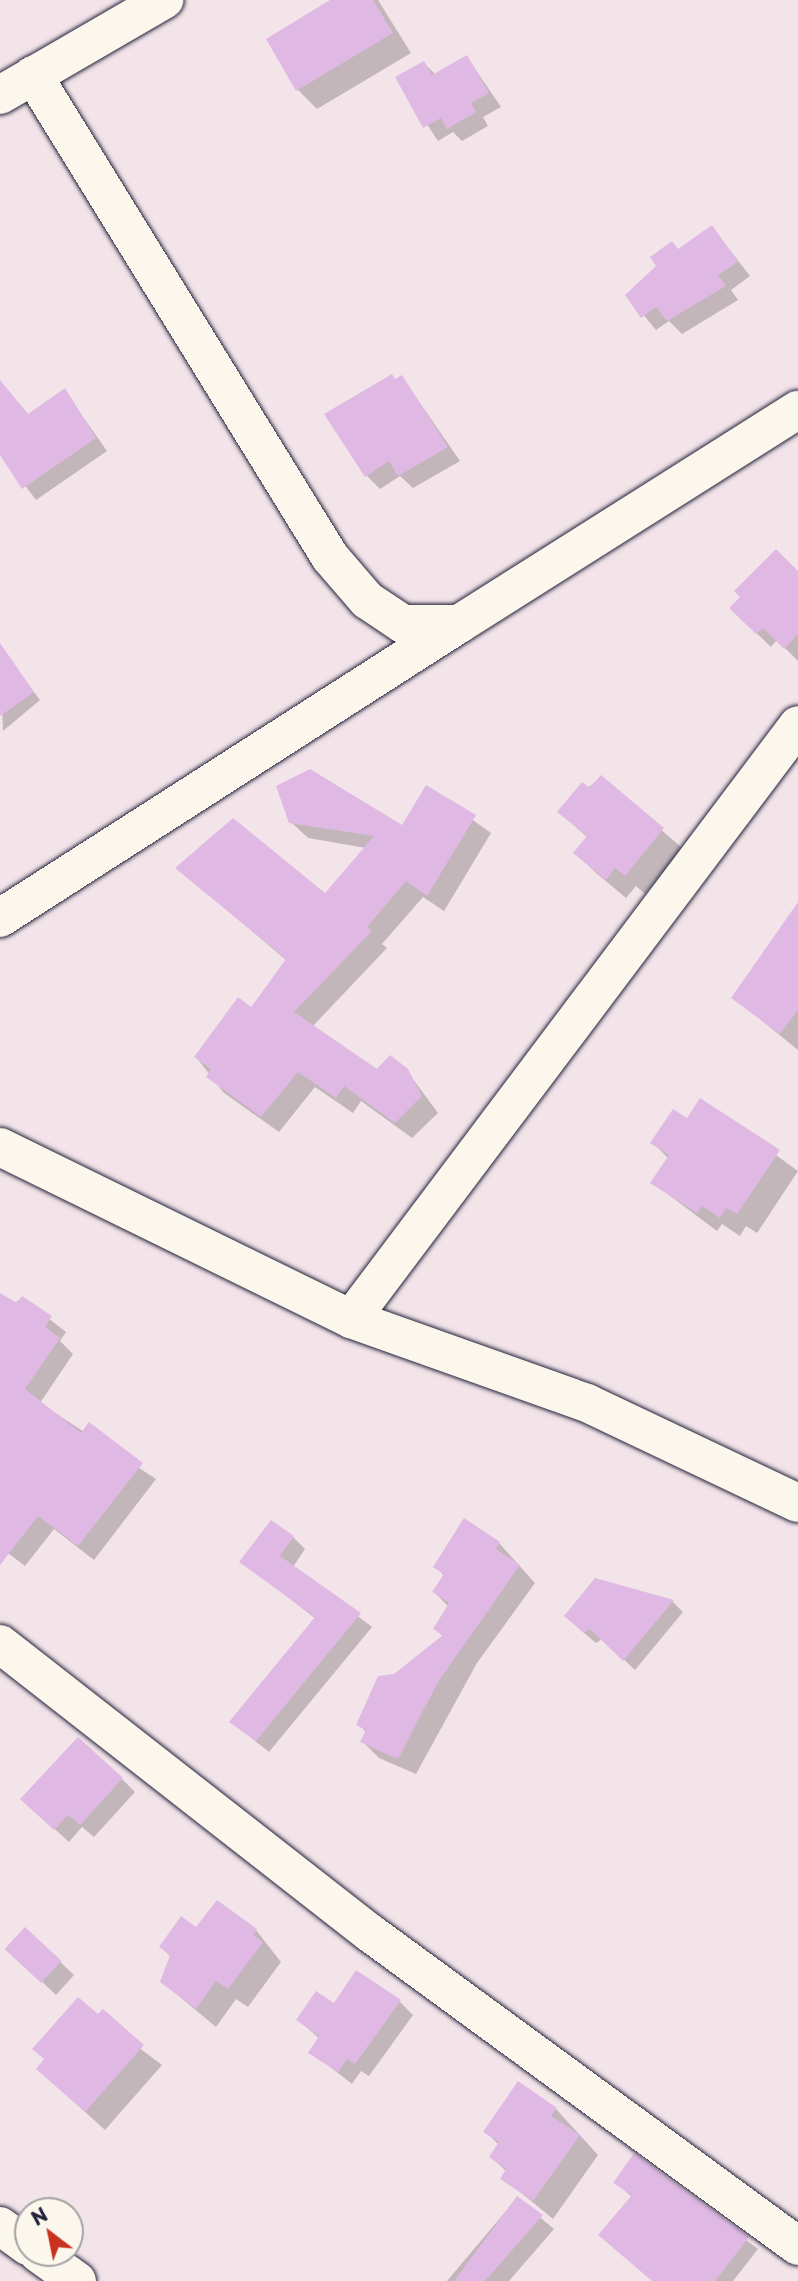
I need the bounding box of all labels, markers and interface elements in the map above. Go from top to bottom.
north arrow [14,2197,84,2267]
text: N [25,2200,53,2232]

